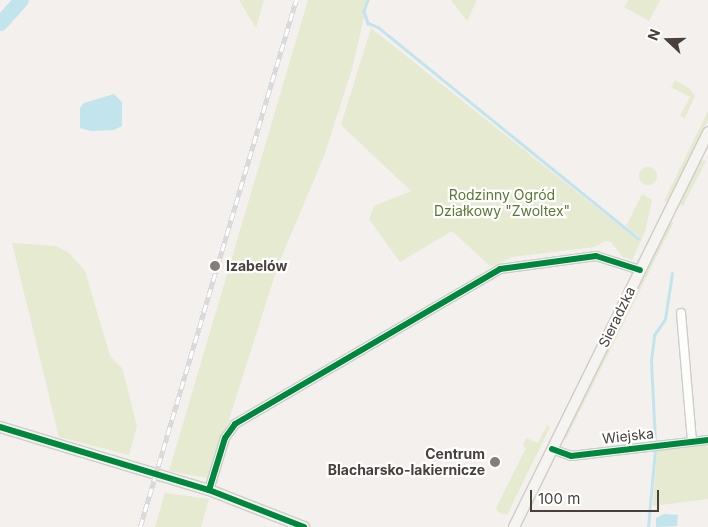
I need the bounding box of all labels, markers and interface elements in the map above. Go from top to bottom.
north arrow [643,15,693,65]
text: N [644,26,663,42]
park label: Rodzinny Ogród Działkowy "Zwoltex" [434,187,570,220]
place label: Izabelów [226,258,287,274]
marker: Izabelów [208,259,222,273]
street label: Sieradzka [595,284,639,350]
street label: Wiejska [601,425,655,447]
place label: Centrum Blacharsko-lakiernicze [328,446,485,478]
marker: Centrum Blacharsko-lakiernicze [489,456,501,468]
scale bar [533,480,662,512]
text: 100 m [538,489,580,508]

